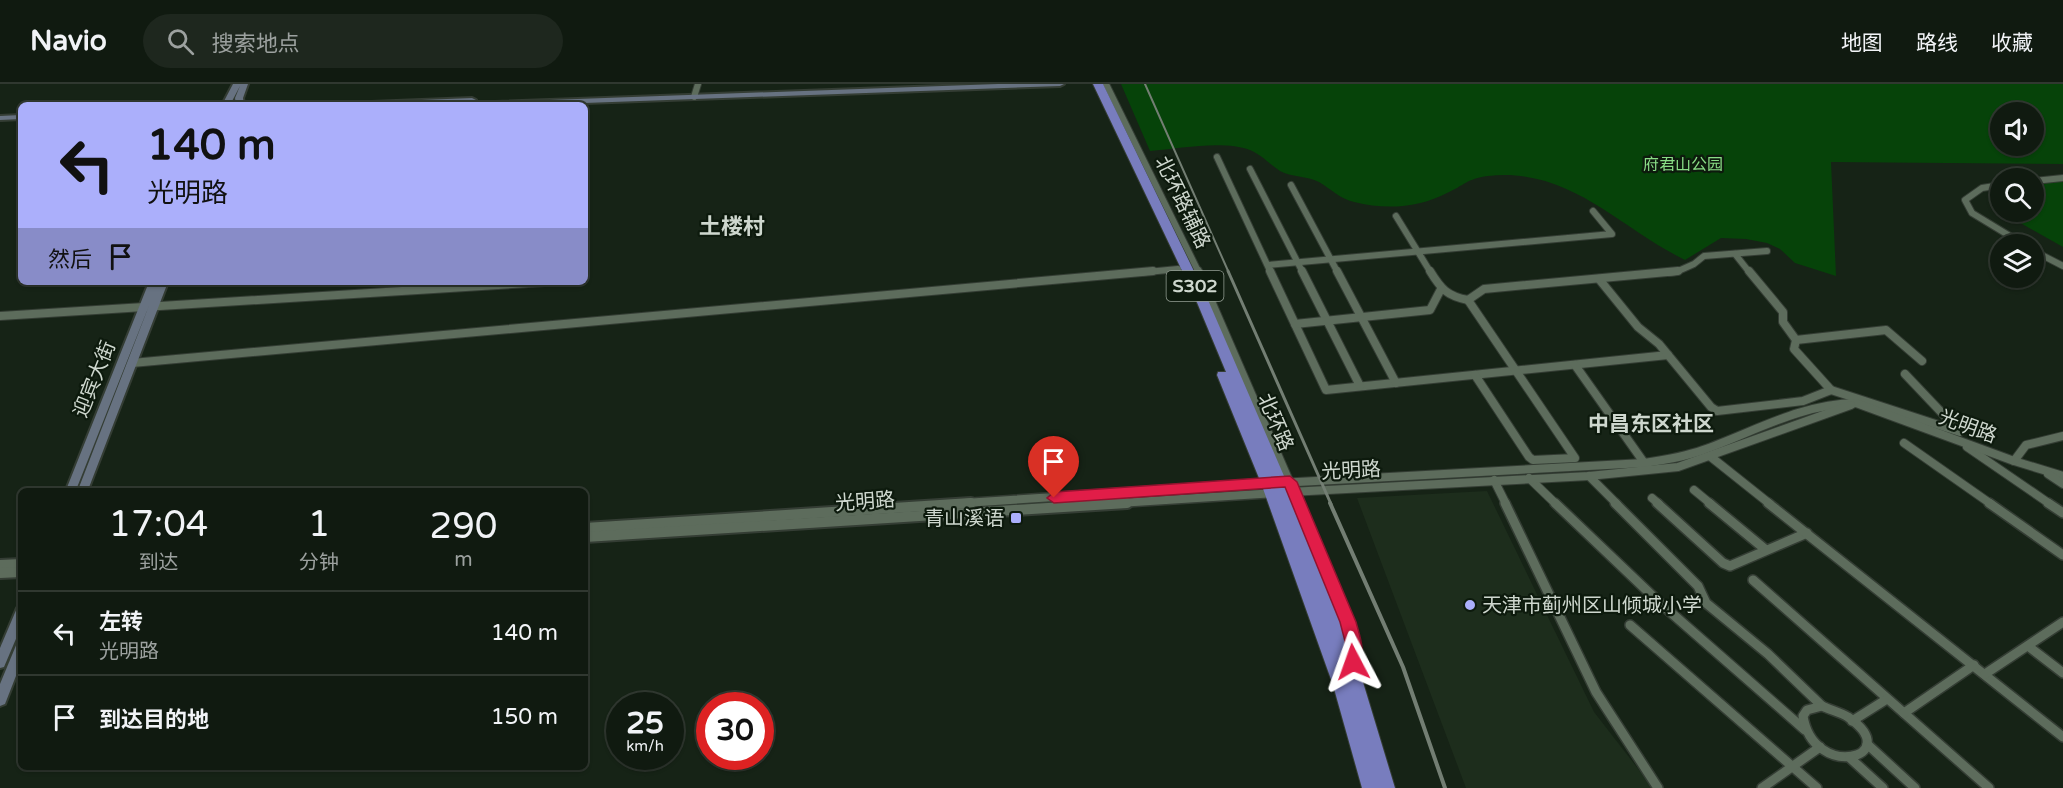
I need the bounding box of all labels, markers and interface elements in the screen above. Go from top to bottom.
search box [143,14,563,68]
text: Navio [30,24,107,58]
icon: search [164,25,197,58]
text: 搜索地点 [212,31,300,57]
text: 地图 [1841,31,1883,56]
text: 路线 [1916,31,1958,56]
text: 收藏 [1991,31,2033,56]
map controls [1990,102,2044,288]
button: sound [1990,102,2044,156]
text: 140 m [147,120,276,171]
icon: left [48,126,126,204]
street label: 北环路辅路 [1149,152,1215,253]
park label: 府君山公园 [1643,155,1723,175]
button: search [1990,168,2044,222]
text: 光明路 [147,177,228,210]
district label: 土楼村 [699,214,765,240]
button: layers [1990,234,2044,288]
icon: arrive [104,240,137,273]
text: 然后 [48,247,92,273]
road number: S302 [1166,271,1224,301]
street label: 迎宾大街 [69,338,121,421]
street label: 北环路 [1252,390,1298,455]
street label: 光明路 [1935,405,2000,448]
district label: 中昌东区社区 [1588,412,1714,437]
pin [1028,436,1079,498]
icon: arrive [1037,445,1070,478]
street label: 光明路 [1320,457,1382,485]
street label: 光明路 [834,488,896,516]
text: 17:04 [109,503,208,546]
text: 1 [308,503,330,546]
text: 290 [430,505,497,548]
place label: 青山溪语 [924,507,1004,531]
marker: 青山溪语 [1009,511,1023,525]
text: m [454,548,473,572]
text: 到达 [138,551,178,575]
text: 分钟 [299,551,339,575]
place label: 天津市蓟州区山倾城小学 [1482,594,1702,618]
marker: 天津市蓟州区山倾城小学 [1463,598,1477,612]
text: 左转 [99,609,143,635]
icon: left [48,617,81,650]
text: 140 m [491,620,558,646]
position arrow [1321,630,1385,694]
text: 光明路 [99,640,159,664]
speed limit sign: 30 [696,692,774,770]
icon: arrive [48,701,81,734]
text: 150 m [491,704,558,730]
text: 25 [626,705,664,742]
text: 到达目的地 [99,707,209,733]
text: km/h [626,737,664,755]

